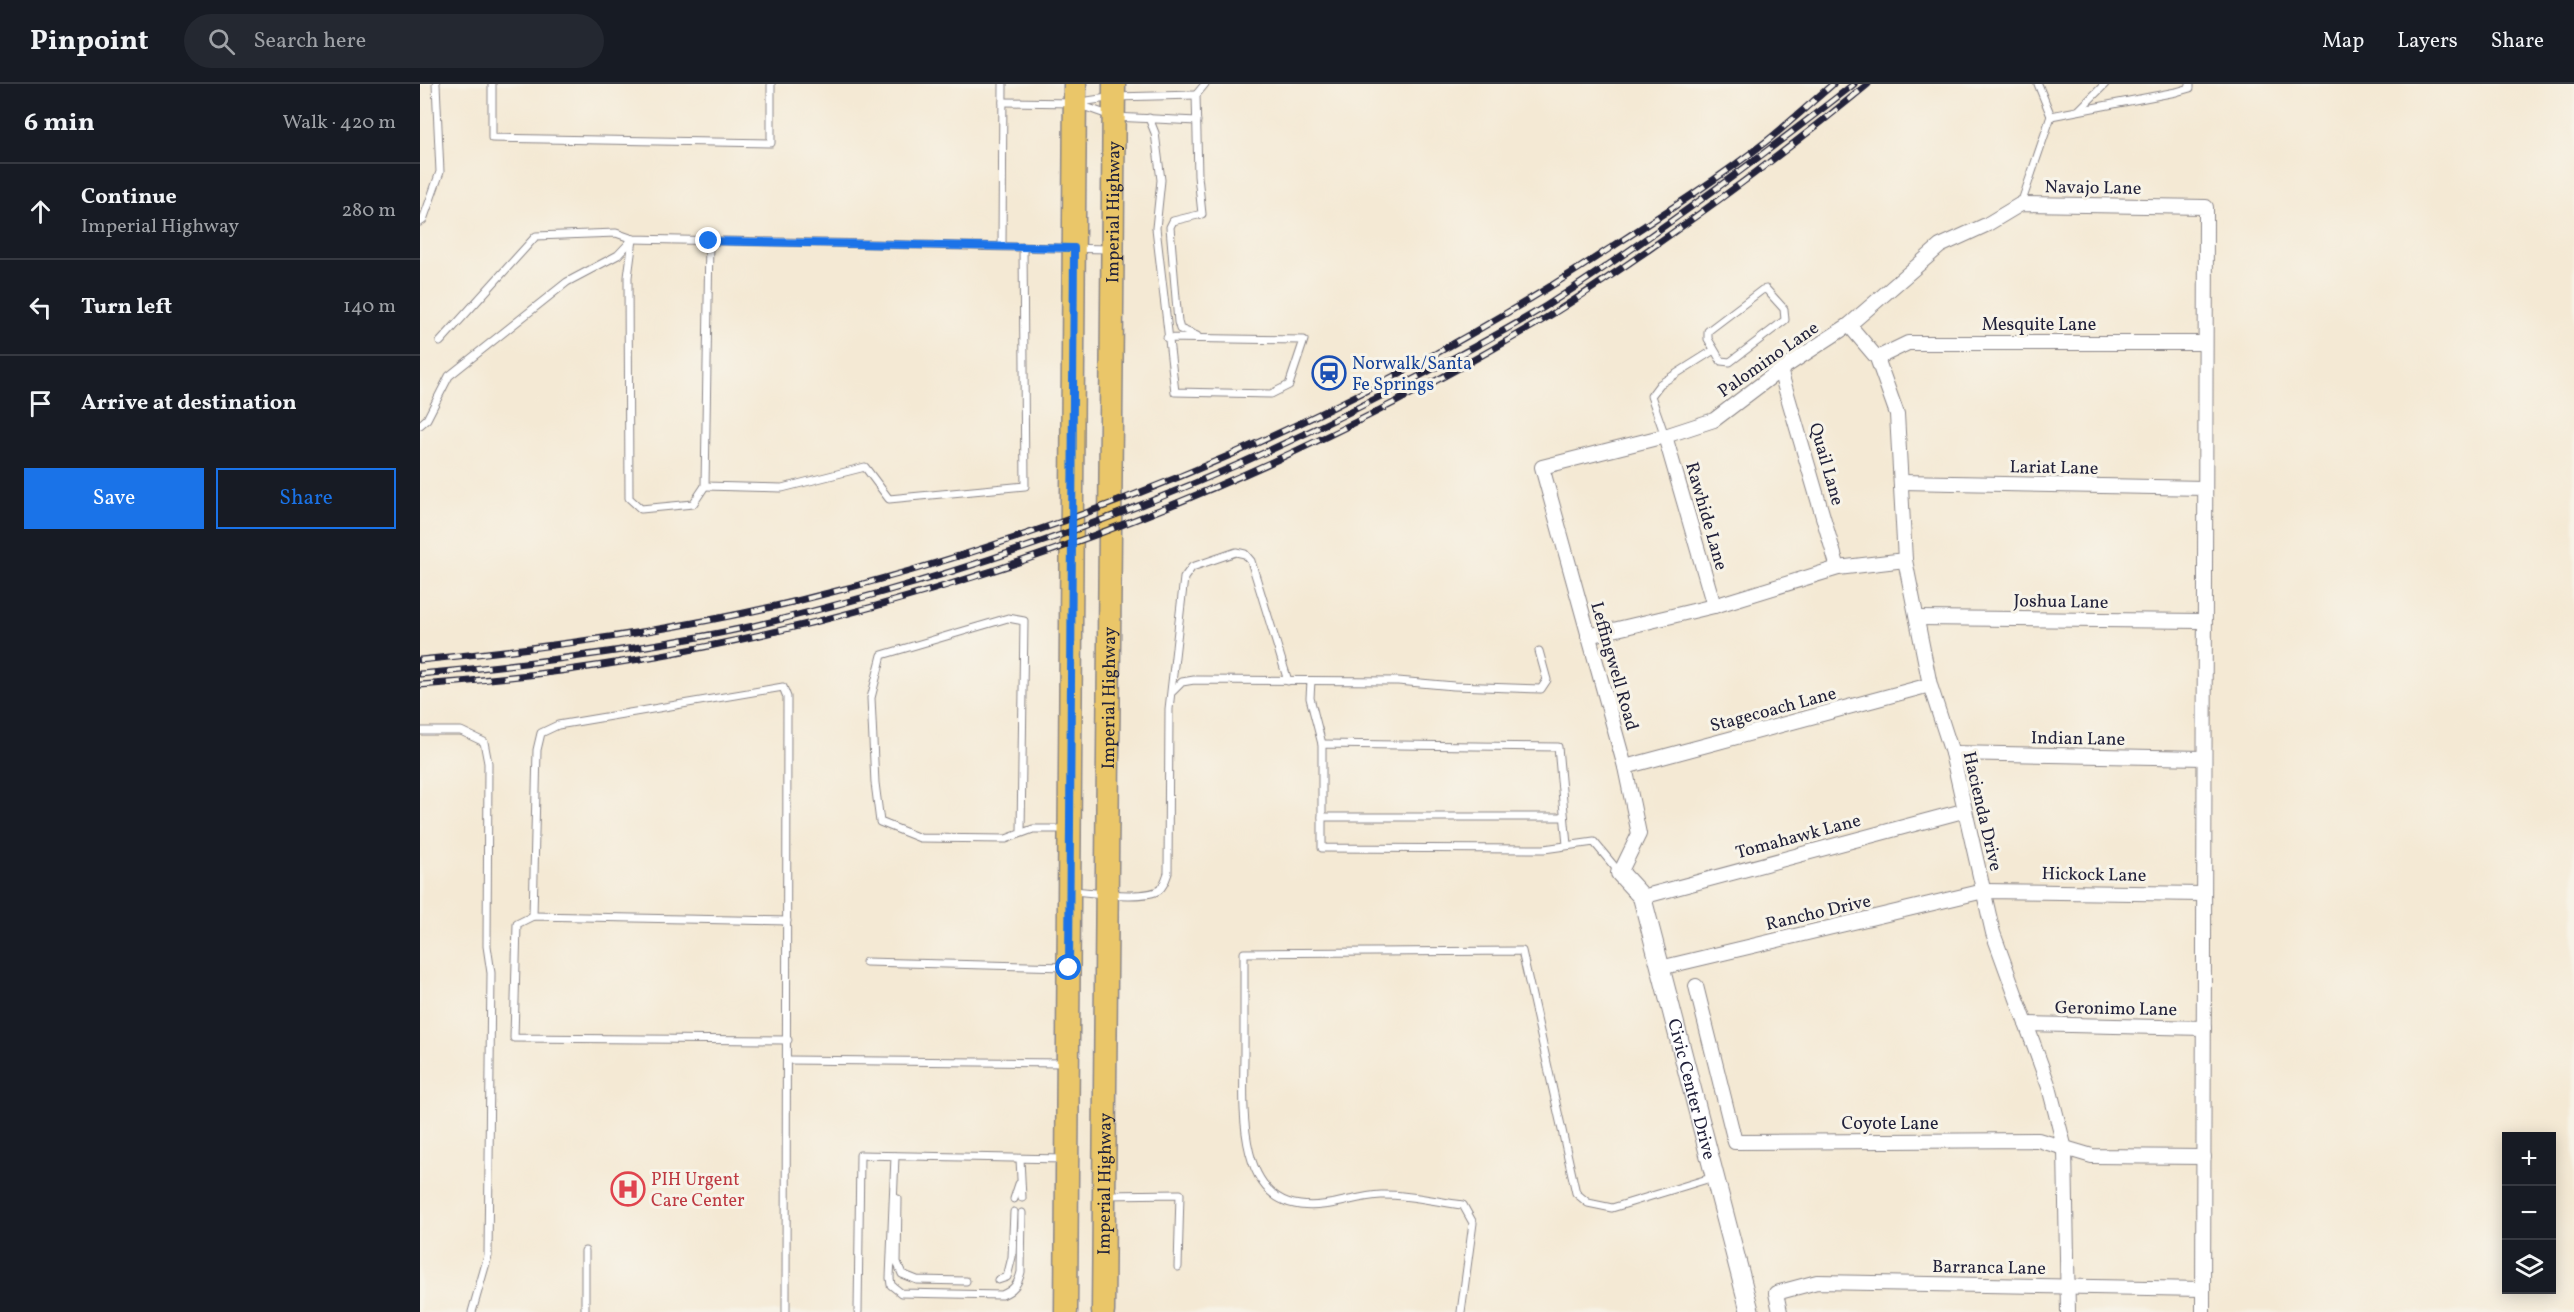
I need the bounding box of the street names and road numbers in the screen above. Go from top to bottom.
street label: Imperial Highway [1101,140,1127,283]
street label: Navajo Lane [2044,175,2142,202]
street label: Mesquite Lane [1982,313,2096,338]
street label: Palomino Lane [1713,316,1824,404]
street label: Quail Lane [1802,420,1849,509]
street label: Lariat Lane [2009,455,2099,482]
street label: Rawhide Lane [1678,459,1733,573]
street label: Joshua Lane [2013,589,2109,616]
street label: Leffingwell Road [1583,599,1644,734]
street label: Imperial Highway [1097,626,1123,769]
street label: Stagecoach Lane [1707,682,1839,739]
street label: Indian Lane [2031,726,2125,753]
street label: Hacienda Drive [1956,749,2007,874]
street label: Tomahawk Lane [1733,809,1864,866]
street label: Hickock Lane [2041,862,2147,889]
street label: Rancho Drive [1763,889,1874,938]
street label: Geronimo Lane [2055,996,2177,1023]
street label: Civic Center Drive [1660,1016,1721,1163]
street label: Imperial Highway [1093,1112,1119,1255]
street label: Coyote Lane [1842,1112,1938,1137]
street label: Barranca Lane [1932,1255,2046,1282]

